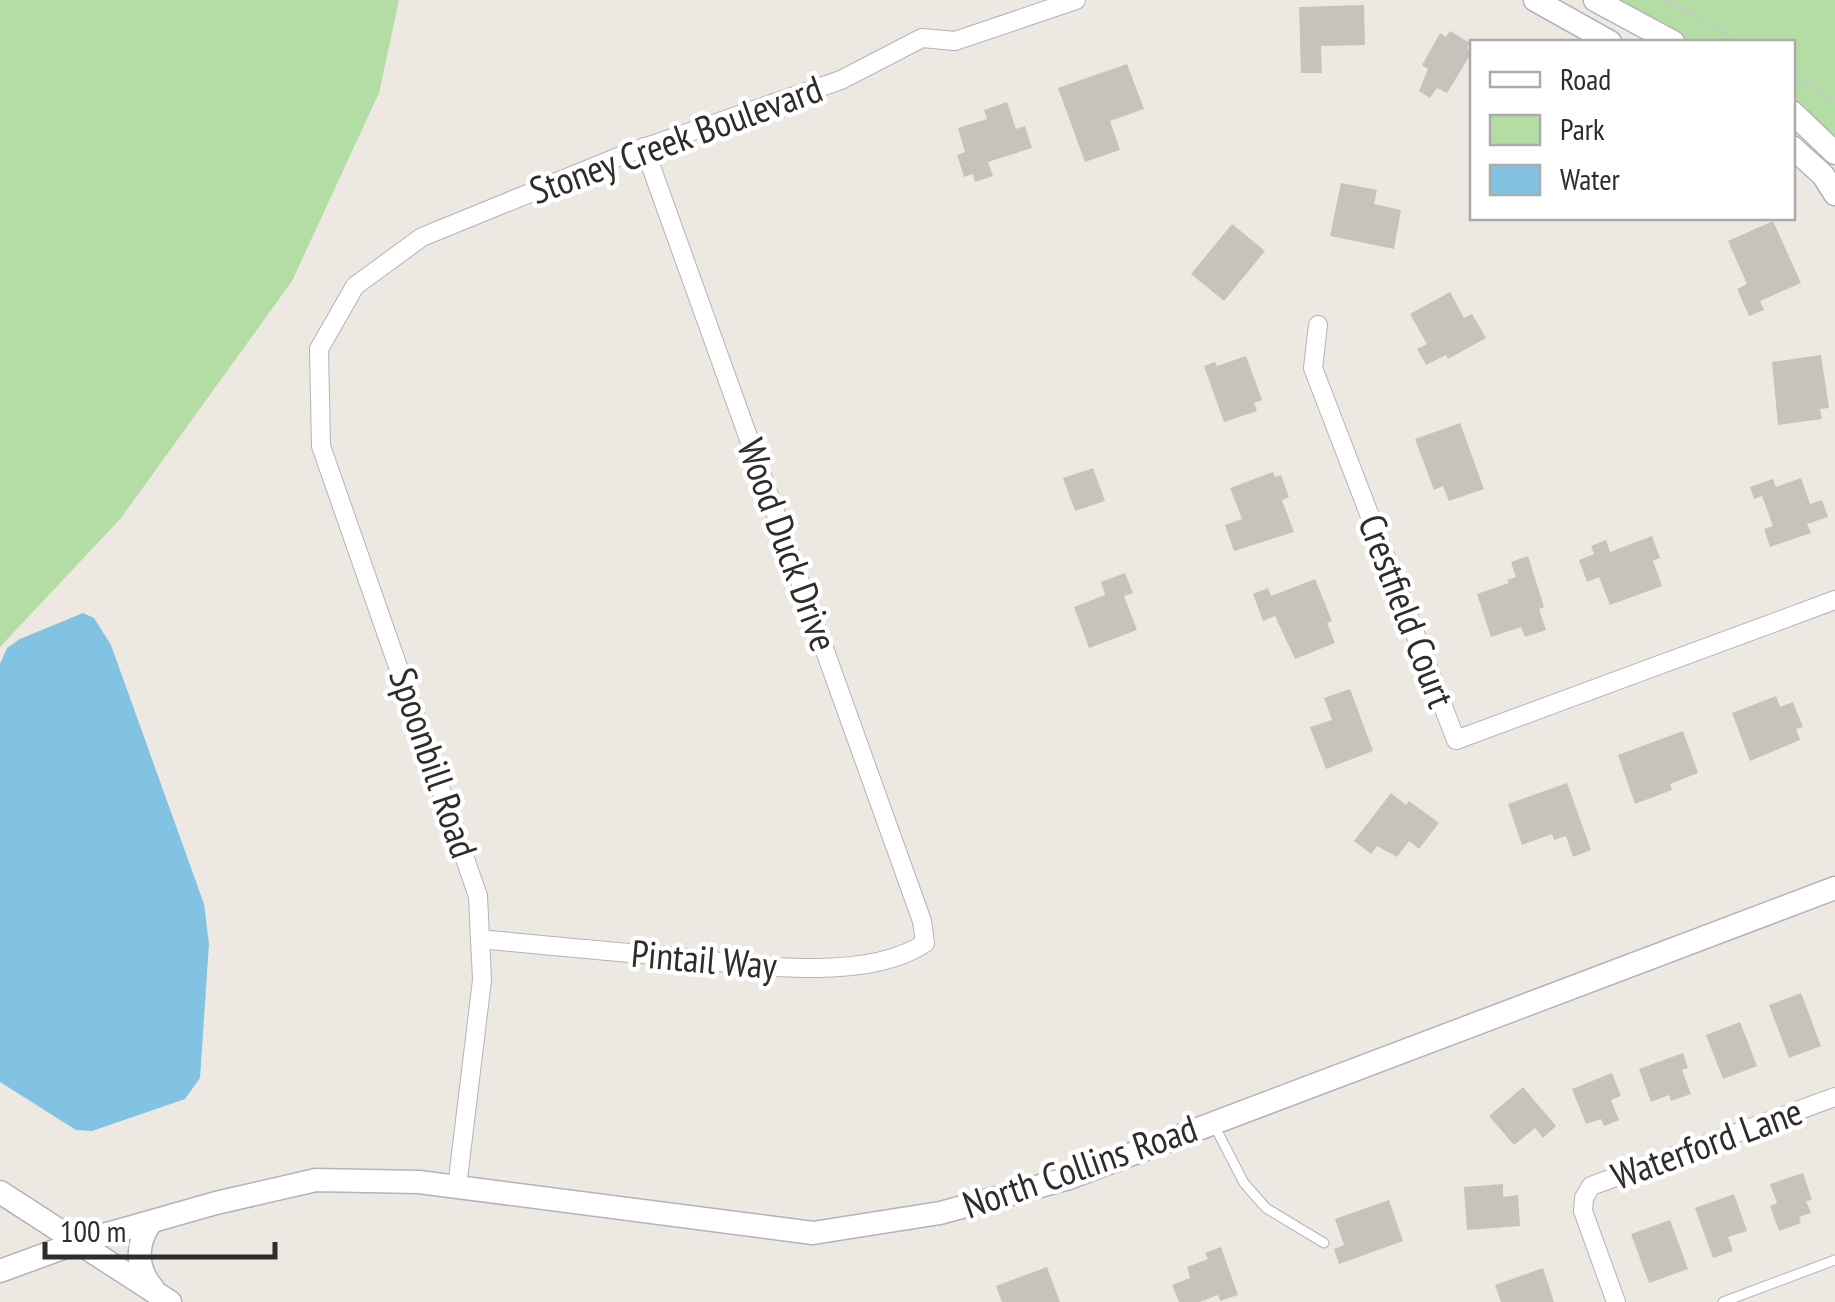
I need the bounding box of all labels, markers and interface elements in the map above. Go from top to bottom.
legend [1470,40,1795,220]
text: Road [1560,59,1611,98]
street label: Stoney Creek Boulevard [523,63,828,214]
text: Park [1560,109,1605,148]
text: Water [1560,159,1621,198]
street label: Wood Duck Drive [727,432,849,657]
street label: Crestfield Court [1348,507,1467,715]
street label: Spoonbill Road [379,661,490,864]
street label: Pintail Way [629,928,780,989]
street label: Waterford Lane [1604,1085,1809,1200]
street label: North Collins Road [956,1103,1203,1229]
scale bar [45,1197,275,1259]
text: 100 m [60,1211,126,1250]

